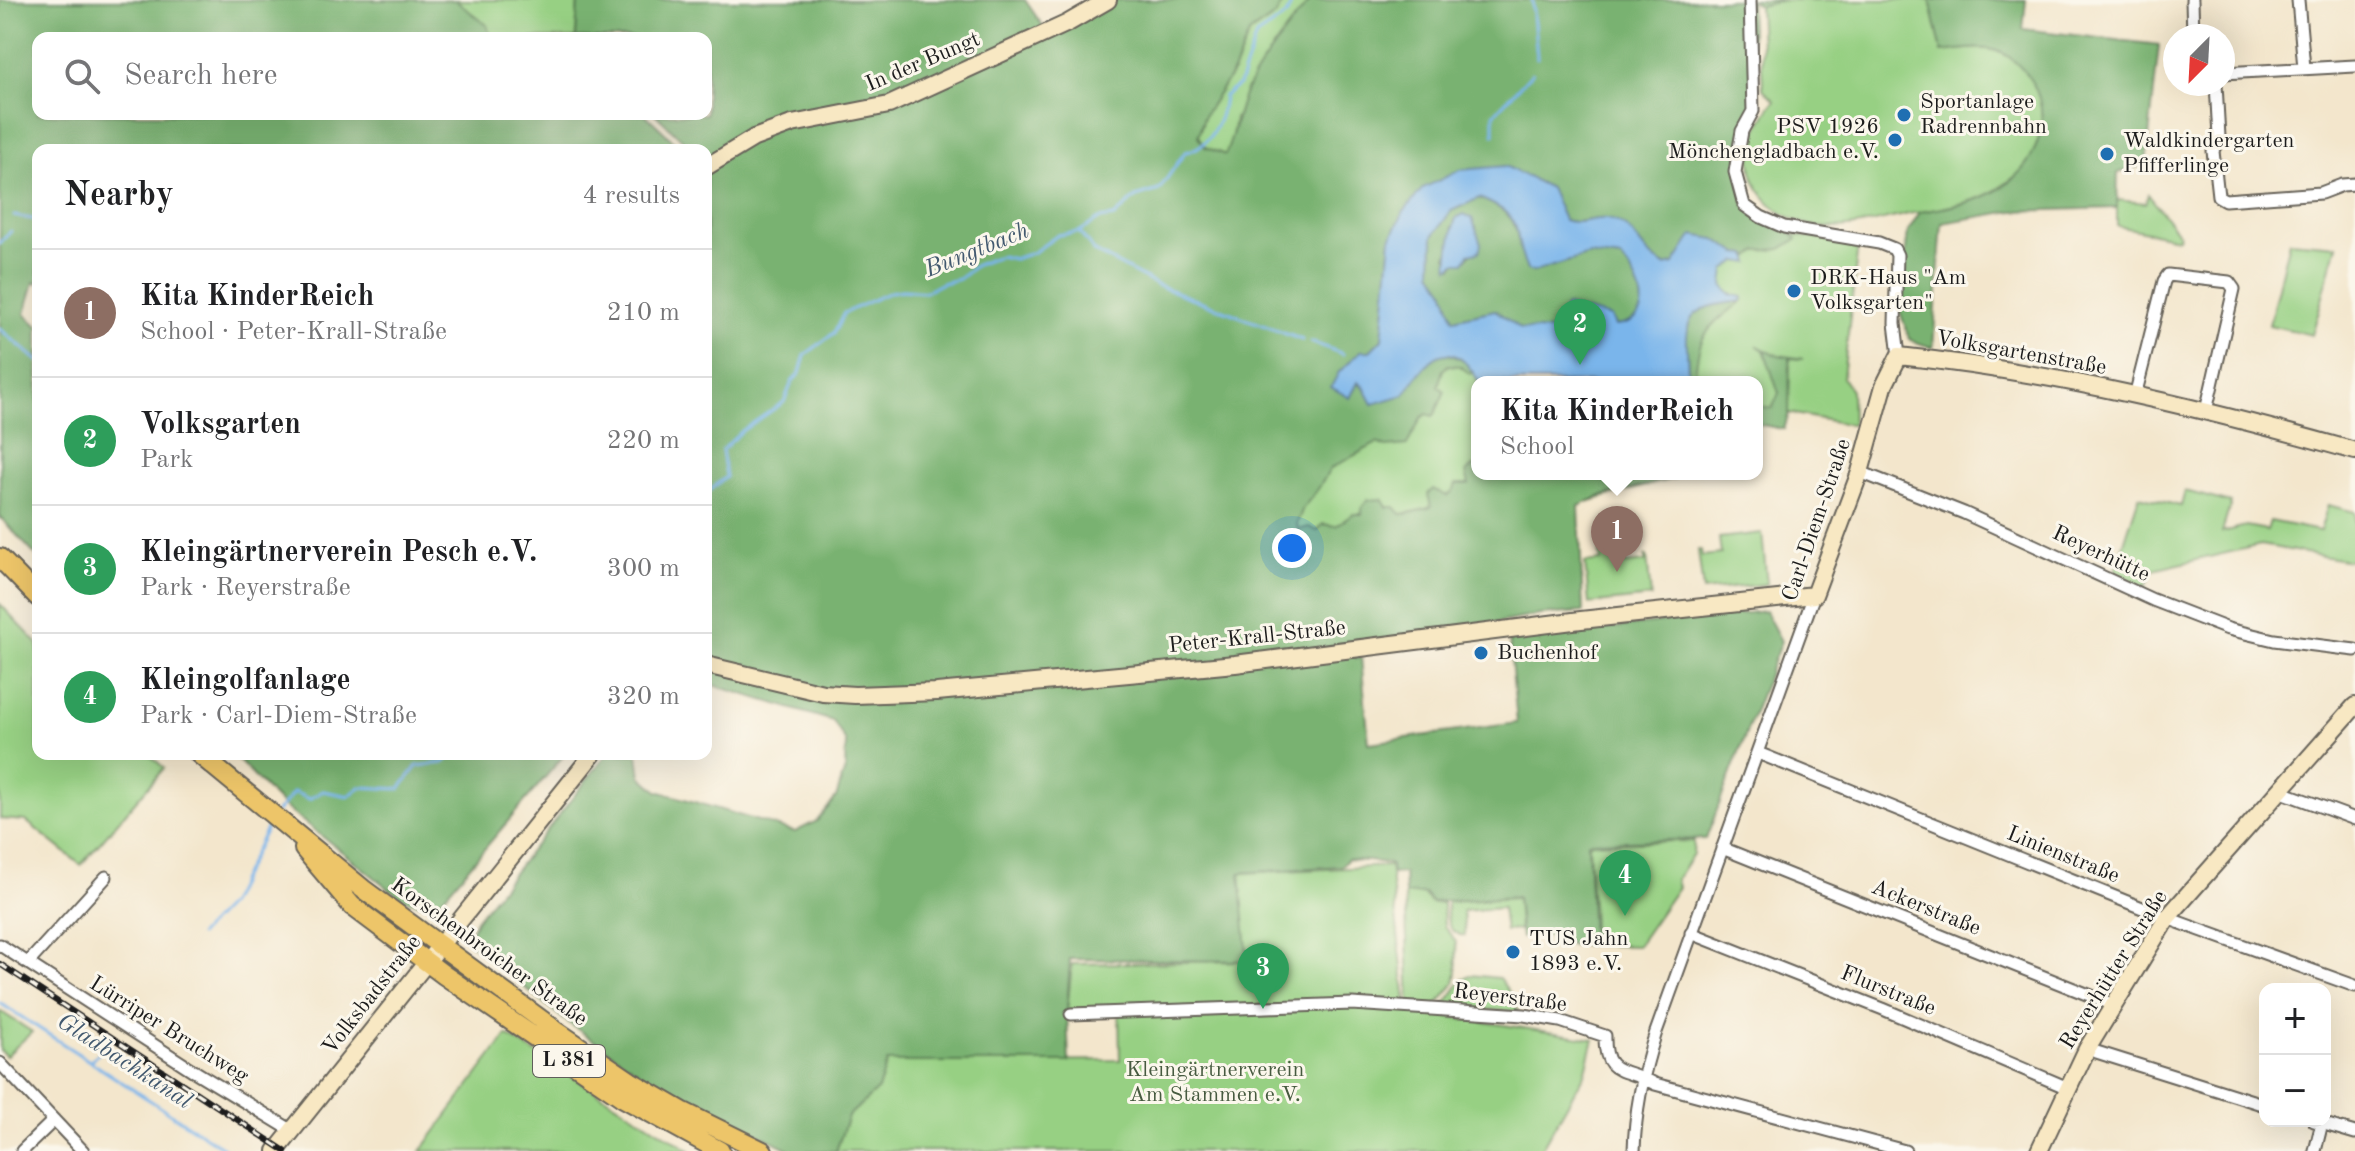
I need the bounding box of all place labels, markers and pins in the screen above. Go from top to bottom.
place label: Sportanlage Radrennbahn [1920,91,2047,138]
marker: Sportanlage Radrennbahn [1895,106,1913,124]
place label: PSV 1926 Mönchengladbach e.V. [1668,116,1879,163]
place label: Waldkindergarten Pfifferlinge [2123,130,2295,177]
marker: PSV 1926 Mönchengladbach e.V. [1886,131,1904,149]
marker: Waldkindergarten Pfifferlinge [2098,145,2116,163]
place label: DRK-Haus "Am Volksgarten" [1810,267,1966,314]
marker: DRK-Haus "Am Volksgarten" [1785,282,1803,300]
pin: 2 [1554,299,1606,365]
pin: 1 [1591,506,1643,572]
place label: Buchenhof [1497,642,1598,664]
marker: Buchenhof [1472,644,1490,662]
pin: 4 [1599,850,1651,916]
place label: TUS Jahn 1893 e.V. [1529,928,1628,975]
pin: 3 [1237,943,1289,1009]
marker: TUS Jahn 1893 e.V. [1504,943,1522,961]

